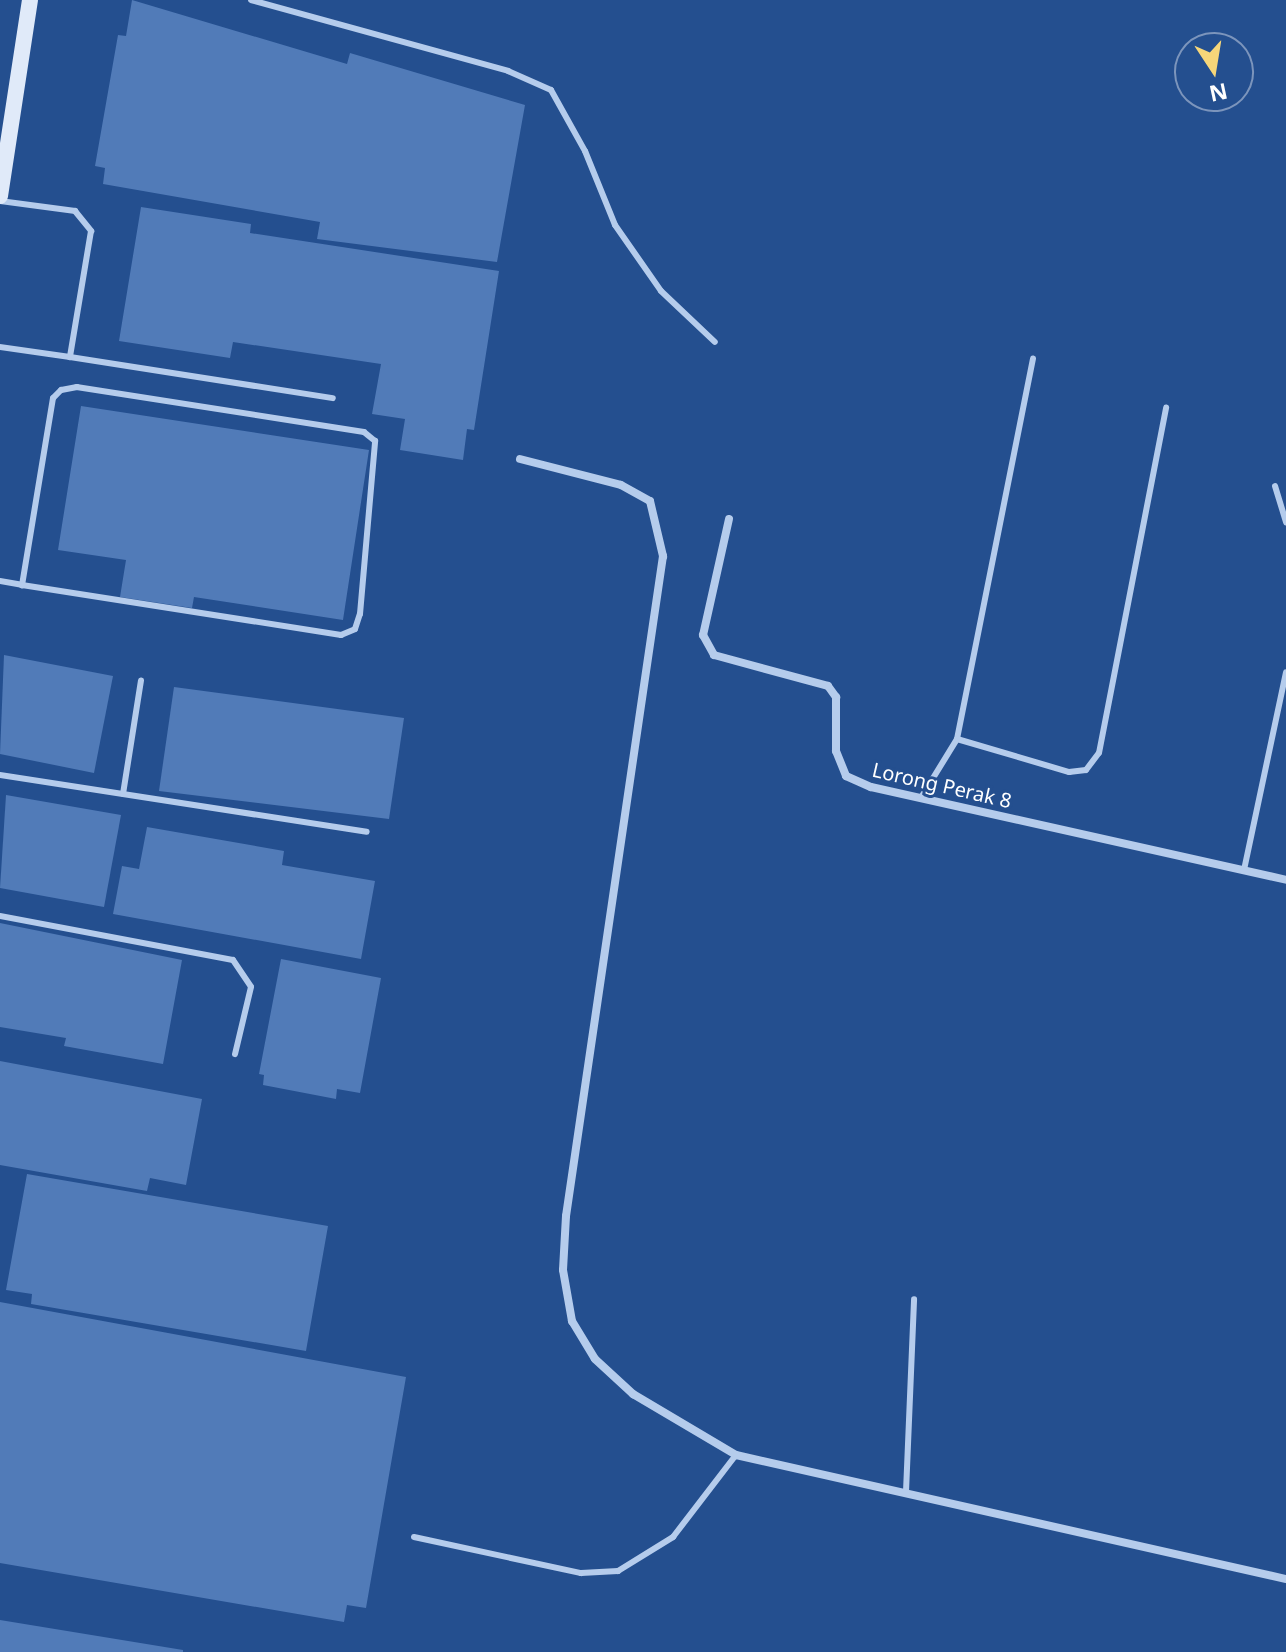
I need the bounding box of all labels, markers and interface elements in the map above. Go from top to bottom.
north arrow [1174,32,1254,112]
text: N [1207,77,1230,110]
street label: Lorong Perak 8 [870,757,1014,813]

